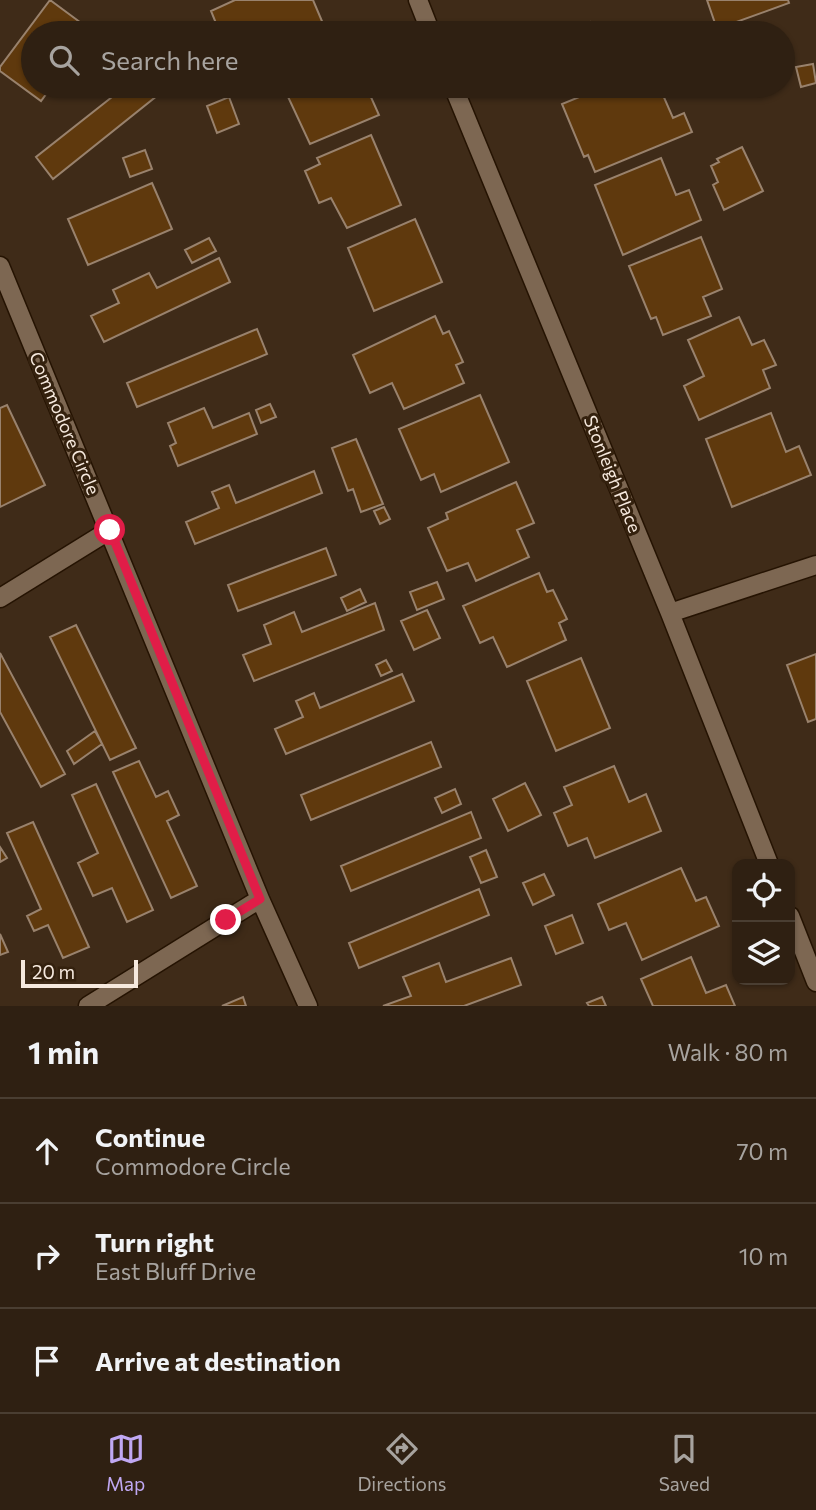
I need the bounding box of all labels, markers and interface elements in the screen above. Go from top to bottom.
search box [21,21,795,98]
icon: search [45,41,83,79]
text: Search here [101,44,239,75]
street label: Commodore Circle [25,348,105,498]
street label: Stonleigh Place [579,412,647,536]
route start [94,514,125,545]
map controls [732,859,795,985]
button: locate [732,859,795,922]
route end [210,904,241,935]
button: layers [732,922,795,985]
scale bar [21,957,138,989]
text: 20 m [32,960,75,983]
text: 1 min [28,1033,99,1070]
text: Walk · 80 m [668,1038,788,1066]
text: Continue [95,1121,205,1152]
icon: ahead [28,1132,66,1170]
text: 70 m [736,1137,788,1165]
text: Commodore Circle [95,1152,291,1180]
text: Turn right [95,1226,214,1257]
icon: right [28,1237,66,1275]
text: 10 m [739,1242,788,1270]
text: East Bluff Drive [95,1257,256,1285]
icon: arrive [28,1342,66,1380]
text: Arrive at destination [95,1345,341,1376]
tab: Map [106,1430,145,1495]
tab: Directions [357,1430,447,1495]
tab: Saved [659,1430,710,1495]

